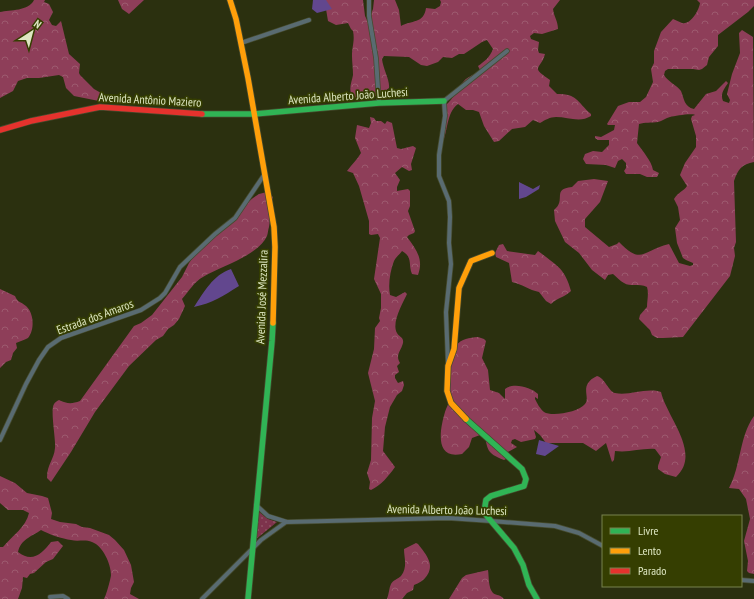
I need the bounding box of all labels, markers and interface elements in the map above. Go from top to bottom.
north arrow [12,12,52,52]
text: N [31,16,44,31]
street label: Avenida Alberto João Luchesi [288,84,408,107]
street label: Avenida Antônio Maziero [98,89,202,110]
street label: Avenida José Mezzalira [252,249,271,344]
street label: Estrada dos Amaros [54,296,135,337]
street label: Avenida Alberto João Luchesi [387,501,507,518]
legend [602,515,742,587]
text: Livre [638,523,659,538]
text: Lento [638,543,661,558]
text: Parado [638,563,666,578]

